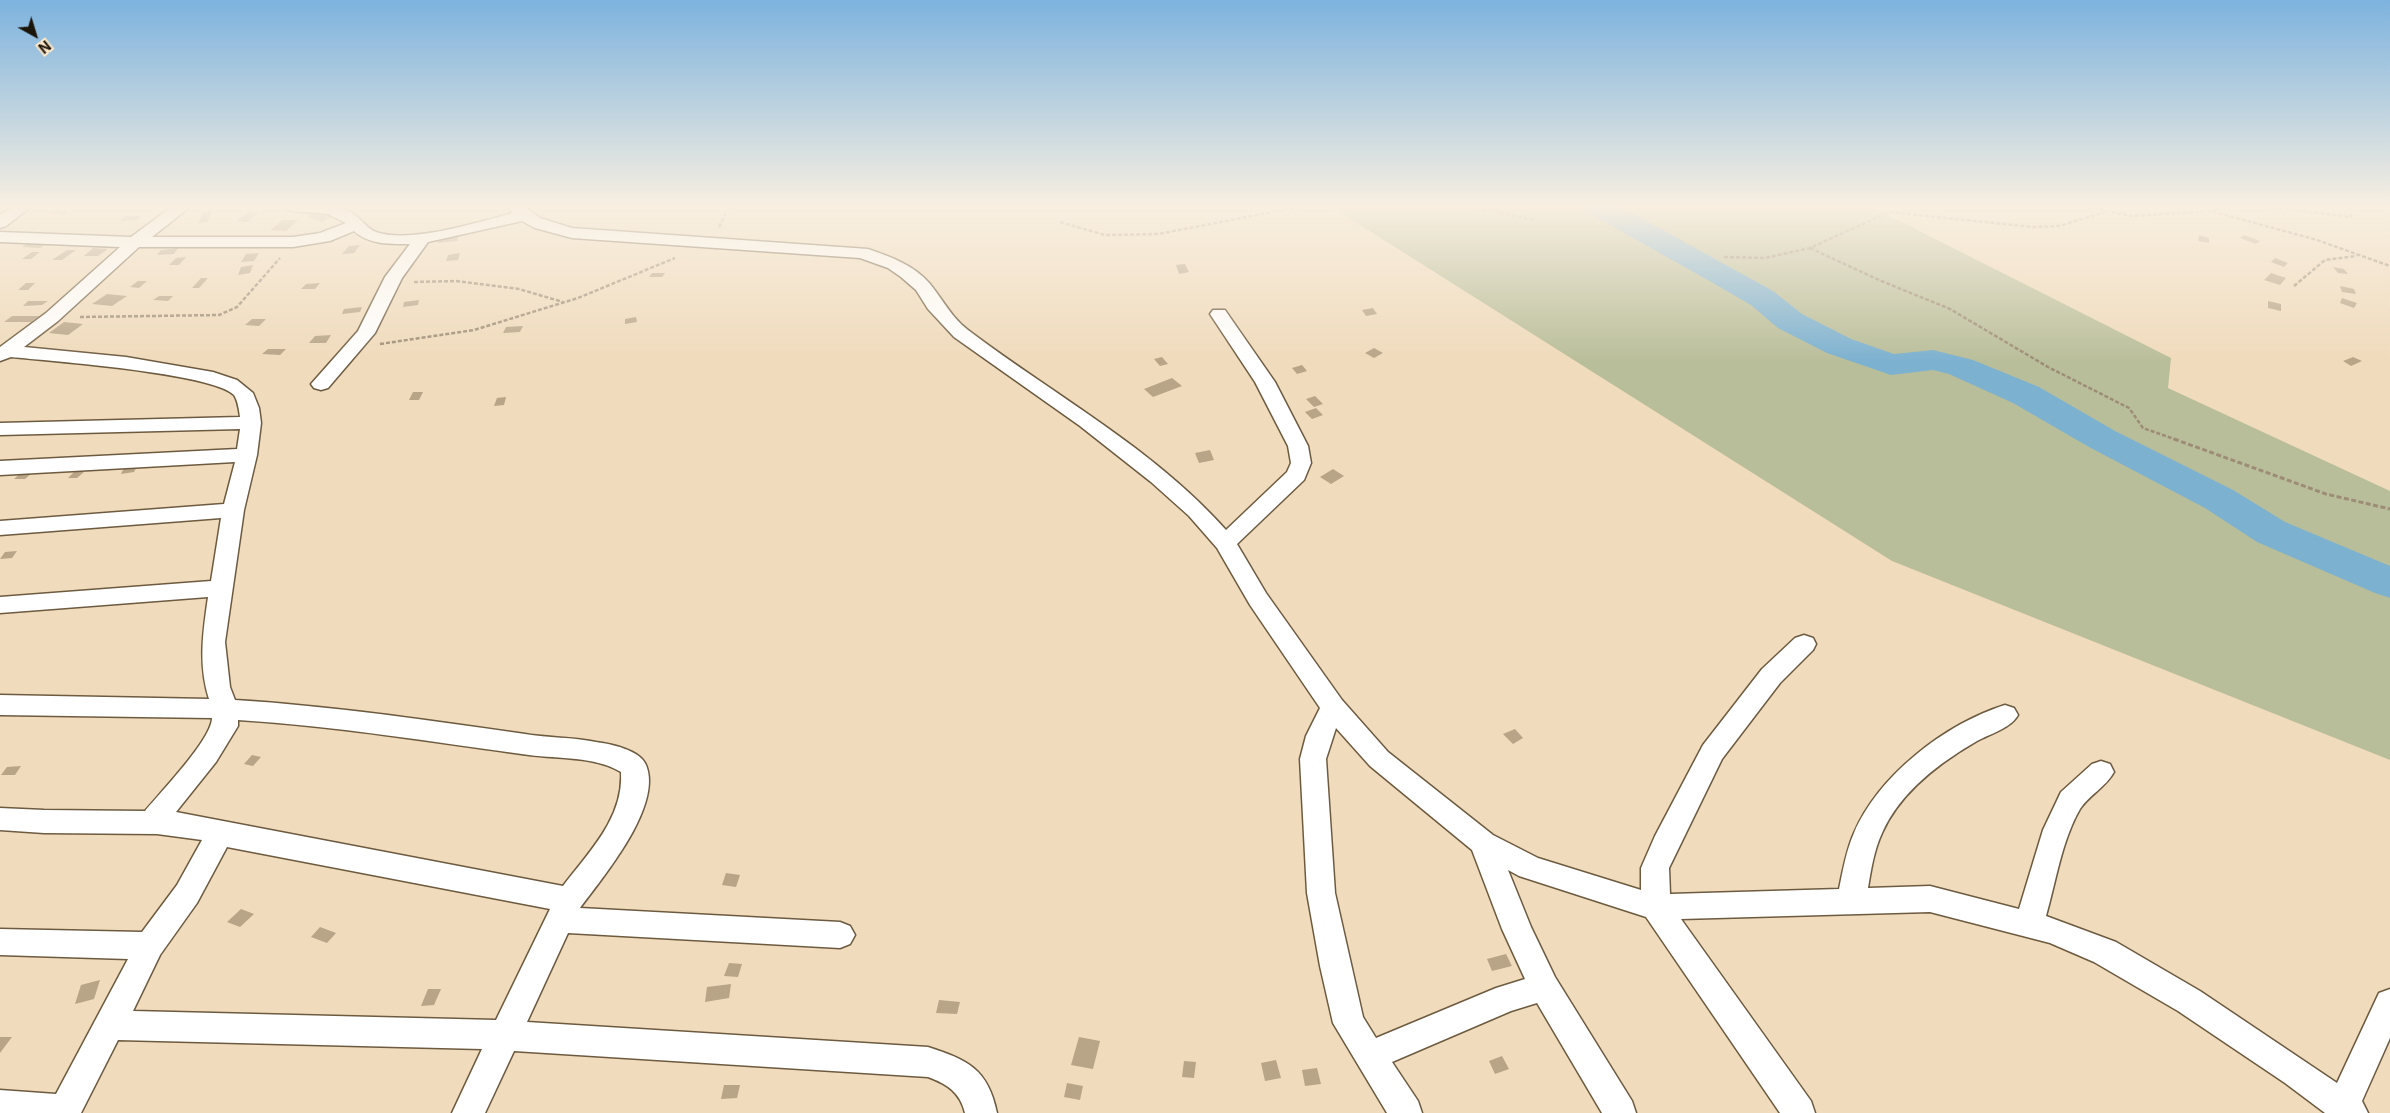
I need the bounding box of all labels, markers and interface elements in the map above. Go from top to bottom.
north arrow [10,10,60,60]
text: N [35,37,54,57]

